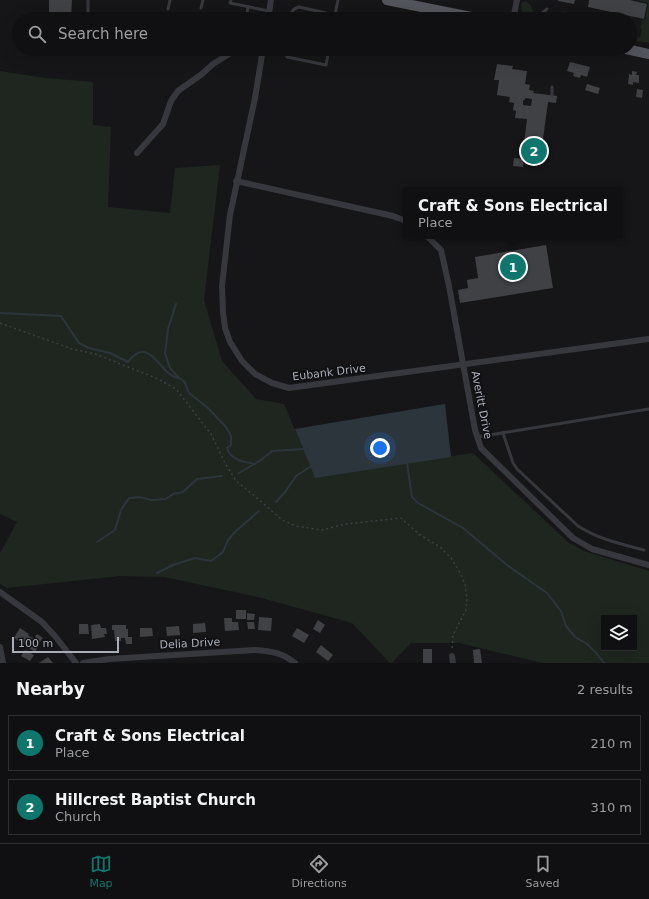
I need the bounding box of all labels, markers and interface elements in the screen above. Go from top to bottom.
search box [12,12,637,56]
icon: search [26,23,48,45]
text: Search here [58,25,148,43]
pin: 2 [521,136,547,166]
popup [403,187,623,239]
text: Craft & Sons Electrical [418,197,608,215]
text: Place [418,215,453,230]
pin: 1 [500,252,526,282]
street label: Eubank Drive [292,362,367,383]
street label: Averitt Drive [469,370,495,441]
your location [370,438,390,458]
map controls [601,615,637,651]
button: layers [601,615,637,651]
scale bar [12,635,119,654]
street label: Delia Drive [159,635,221,652]
text: 100 m [18,637,53,650]
text: Nearby [16,679,85,699]
text: 2 results [577,682,633,697]
text: Craft & Sons Electrical [55,727,245,745]
text: 1 [25,736,35,751]
text: 210 m [590,736,632,751]
text: Place [55,745,90,760]
text: Hillcrest Baptist Church [55,791,256,809]
text: 2 [25,800,35,815]
text: 310 m [590,800,632,815]
text: Church [55,809,101,824]
tab: Map [89,853,113,890]
tab: Directions [291,853,347,890]
tab: Saved [526,853,560,890]

